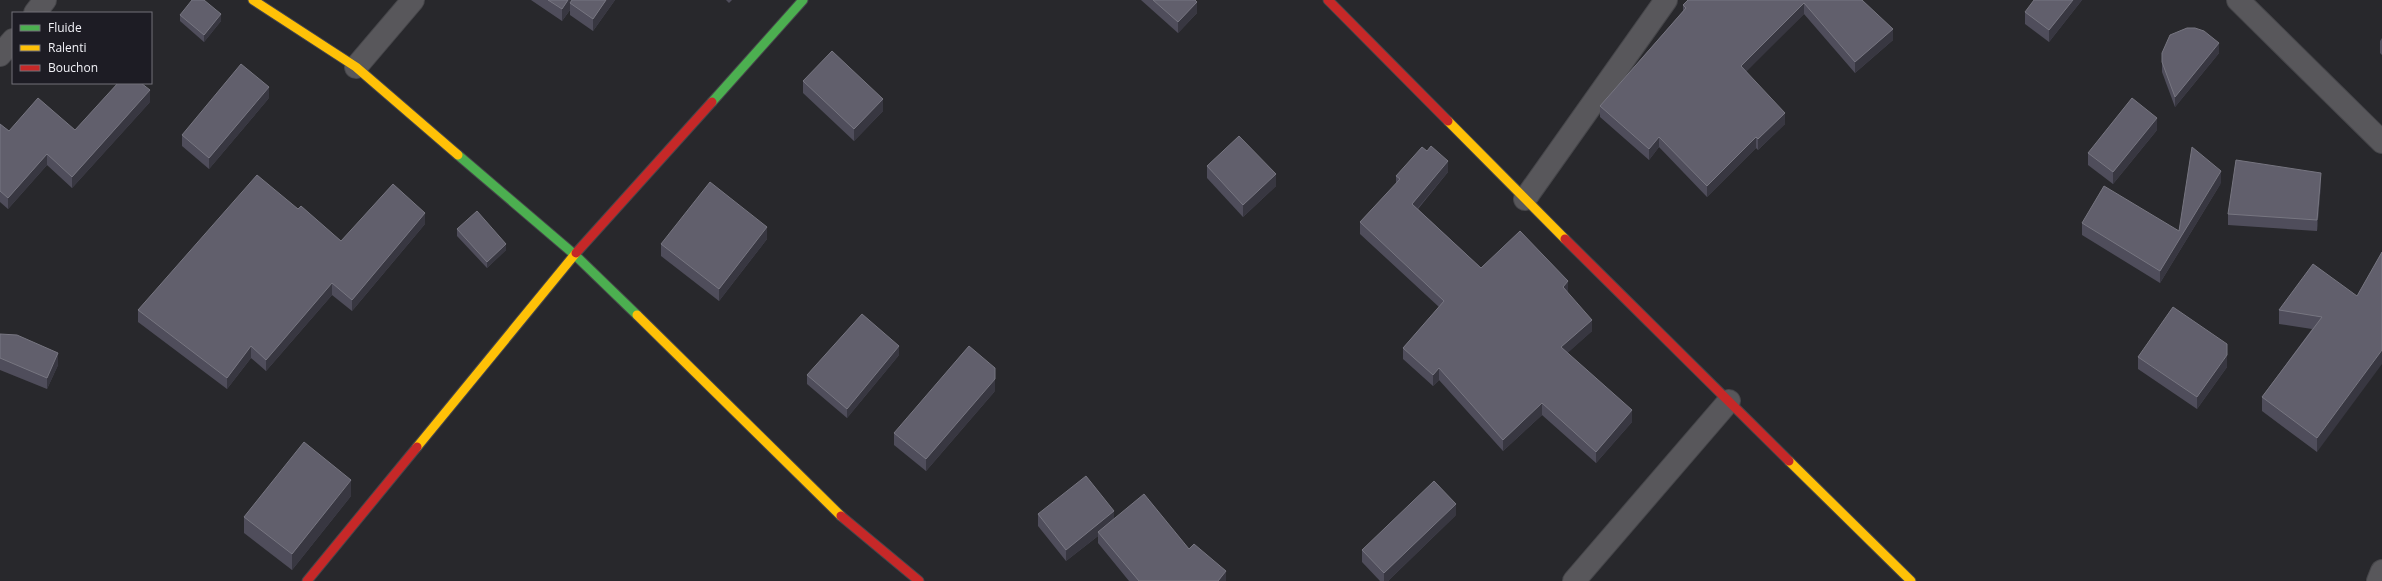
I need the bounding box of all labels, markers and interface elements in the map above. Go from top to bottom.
legend [12,12,152,84]
text: Fluide [48,19,82,36]
text: Ralenti [48,39,87,56]
text: Bouchon [48,59,98,76]

